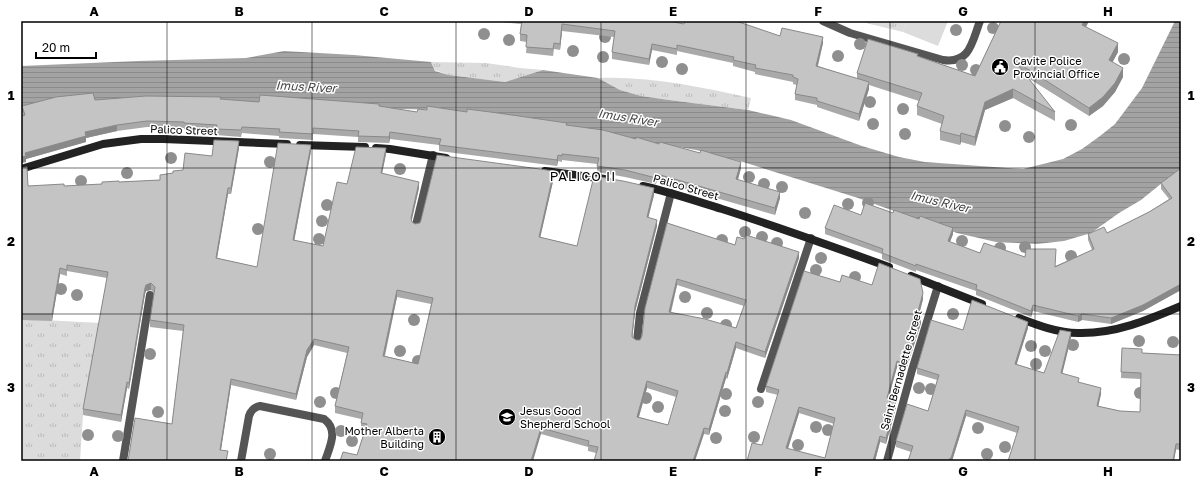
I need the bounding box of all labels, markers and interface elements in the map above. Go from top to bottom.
text: A [89,3,99,19]
text: B [234,3,244,19]
text: C [379,3,389,19]
text: D [524,3,534,19]
text: E [669,3,677,19]
text: F [814,3,822,19]
text: G [958,3,968,19]
text: H [1103,3,1113,19]
scale bar [36,34,96,60]
text: 20 m [42,40,70,55]
place label: Cavite Police Provincial Office [1013,54,1100,80]
public building icon: Cavite Police Provincial Office [990,57,1010,77]
water label: Imus River [275,77,339,96]
text: 1 [8,87,15,103]
text: 1 [1188,87,1195,103]
water label: Imus River [597,105,661,130]
street label: Palico Street [150,122,218,137]
district label: PALICO II [550,168,616,184]
street label: Palico Street [652,171,720,202]
water label: Imus River [909,187,974,216]
text: 2 [7,233,15,249]
text: 2 [1187,233,1195,249]
street label: Saint Bernadette Street [877,308,924,432]
text: 3 [7,379,15,395]
text: 3 [1187,379,1195,395]
place label: Jesus Good Shepherd School [520,404,611,430]
school or university icon: Jesus Good Shepherd School [497,407,517,427]
place label: Mother Alberta Building [344,424,424,450]
building icon: Mother Alberta Building [427,427,447,447]
text: A [89,463,99,479]
text: B [234,463,244,479]
text: C [379,463,389,479]
text: D [524,463,534,479]
text: E [669,463,677,479]
text: F [814,463,822,479]
text: G [958,463,968,479]
text: H [1103,463,1113,479]

